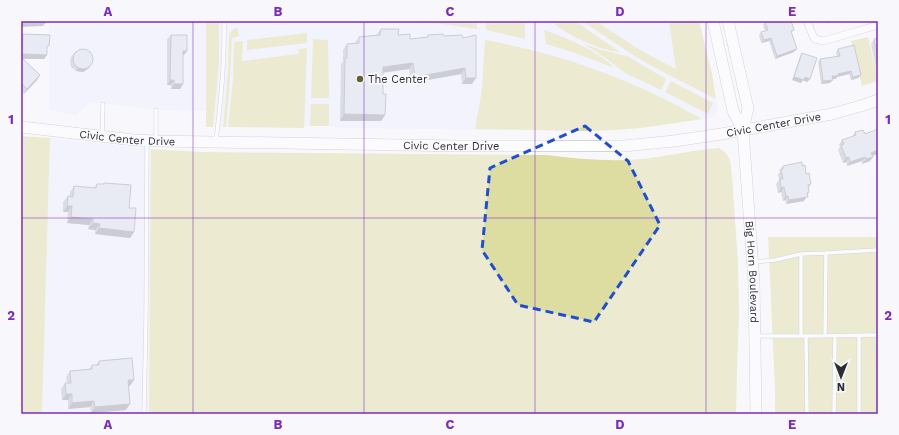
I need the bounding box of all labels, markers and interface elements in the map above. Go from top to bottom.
text: A [104,4,113,19]
text: B [274,4,283,19]
text: C [446,4,455,19]
text: D [615,4,625,19]
text: E [788,4,796,19]
place label: The Center [368,73,428,86]
marker: The Center [355,74,365,84]
street label: Civic Center Drive [725,110,822,140]
text: 1 [8,112,14,127]
text: 1 [885,112,891,127]
street label: Civic Center Drive [79,128,175,148]
street label: Civic Center Drive [403,139,499,153]
street label: Big Horn Boulevard [743,220,761,323]
text: 2 [7,308,15,323]
text: 2 [884,308,892,323]
north arrow [821,357,861,397]
text: N [837,380,845,393]
text: A [104,417,113,432]
text: B [274,417,283,432]
text: C [446,417,455,432]
text: D [615,417,625,432]
text: E [788,417,796,432]

